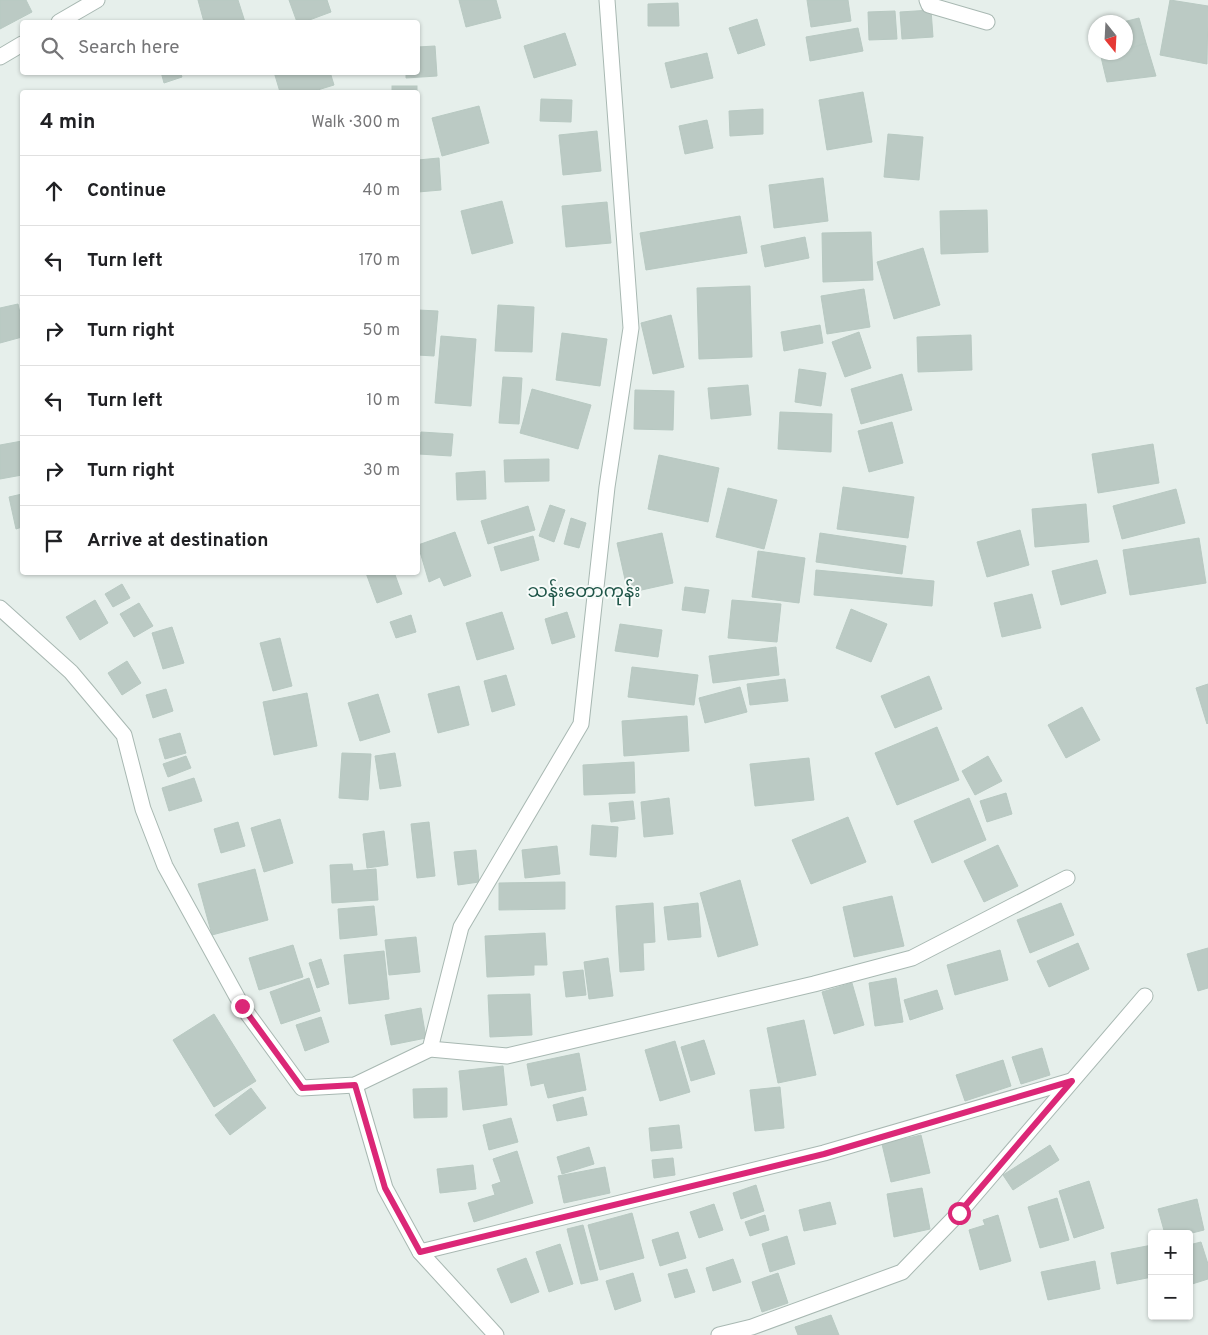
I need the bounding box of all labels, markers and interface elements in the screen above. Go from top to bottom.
north arrow [1088,15,1133,60]
search box [20,20,420,75]
icon: search [38,34,66,62]
text: Search here [78,36,180,60]
text: 4 min [40,109,96,136]
text: Walk · 300 m [311,113,400,133]
icon: ahead [40,177,68,205]
text: Continue [87,179,166,203]
text: 40 m [362,181,400,201]
icon: left [40,247,68,275]
text: Turn left [87,249,163,273]
text: 170 m [359,251,400,271]
icon: right [40,317,68,345]
text: Turn right [87,319,175,343]
text: 50 m [363,321,400,341]
icon: left [40,387,68,415]
text: Turn left [87,389,163,413]
text: 10 m [366,391,400,411]
icon: right [40,457,68,485]
text: Turn right [87,459,175,483]
text: 30 m [363,461,400,481]
icon: arrive [40,527,68,555]
text: Arrive at destination [87,529,268,553]
district label: သန်းတောကုန်း [527,578,641,606]
route end [231,995,254,1018]
route start [948,1202,971,1225]
map controls [1148,1230,1193,1320]
button: + [1148,1230,1193,1275]
button: − [1148,1275,1193,1320]

